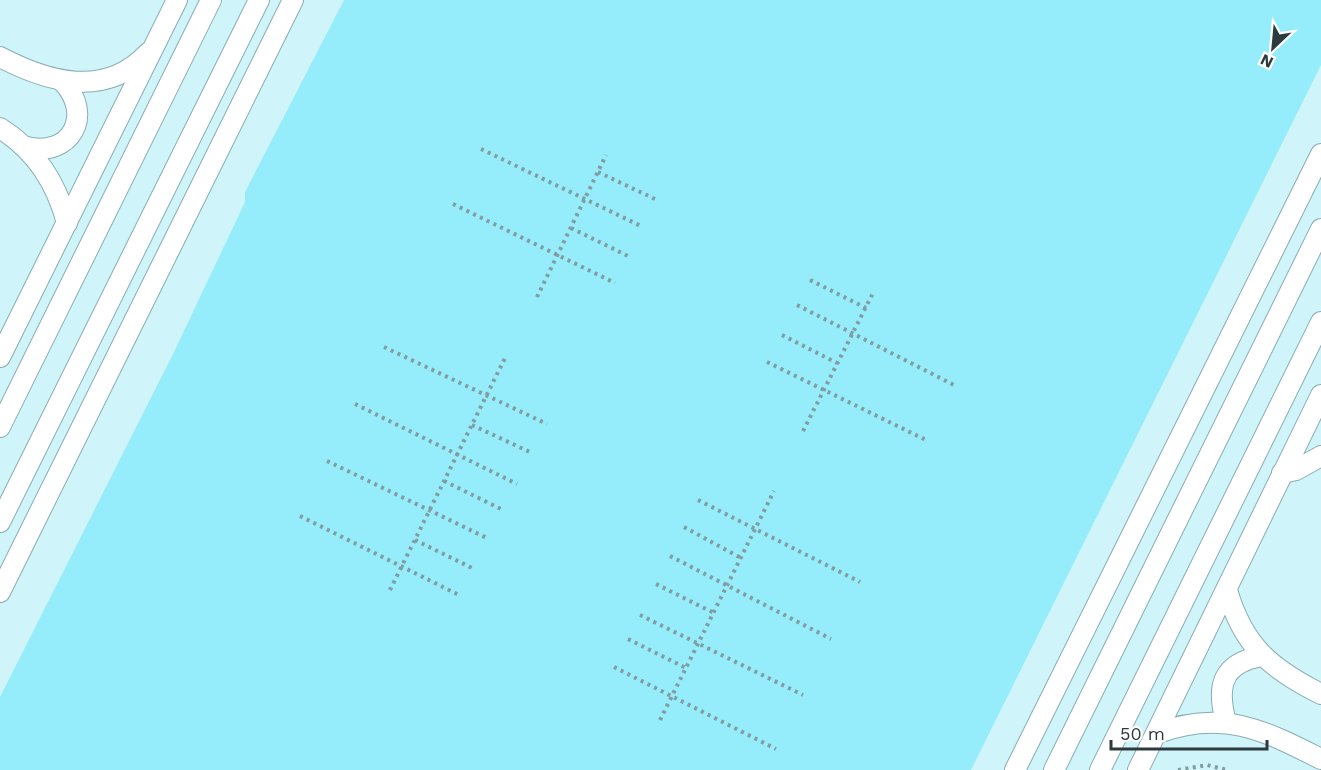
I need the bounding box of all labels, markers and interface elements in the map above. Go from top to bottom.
north arrow [1243,18,1303,78]
text: N [1257,50,1276,72]
scale bar [1111,713,1267,751]
text: 50 m [1120,723,1165,744]

